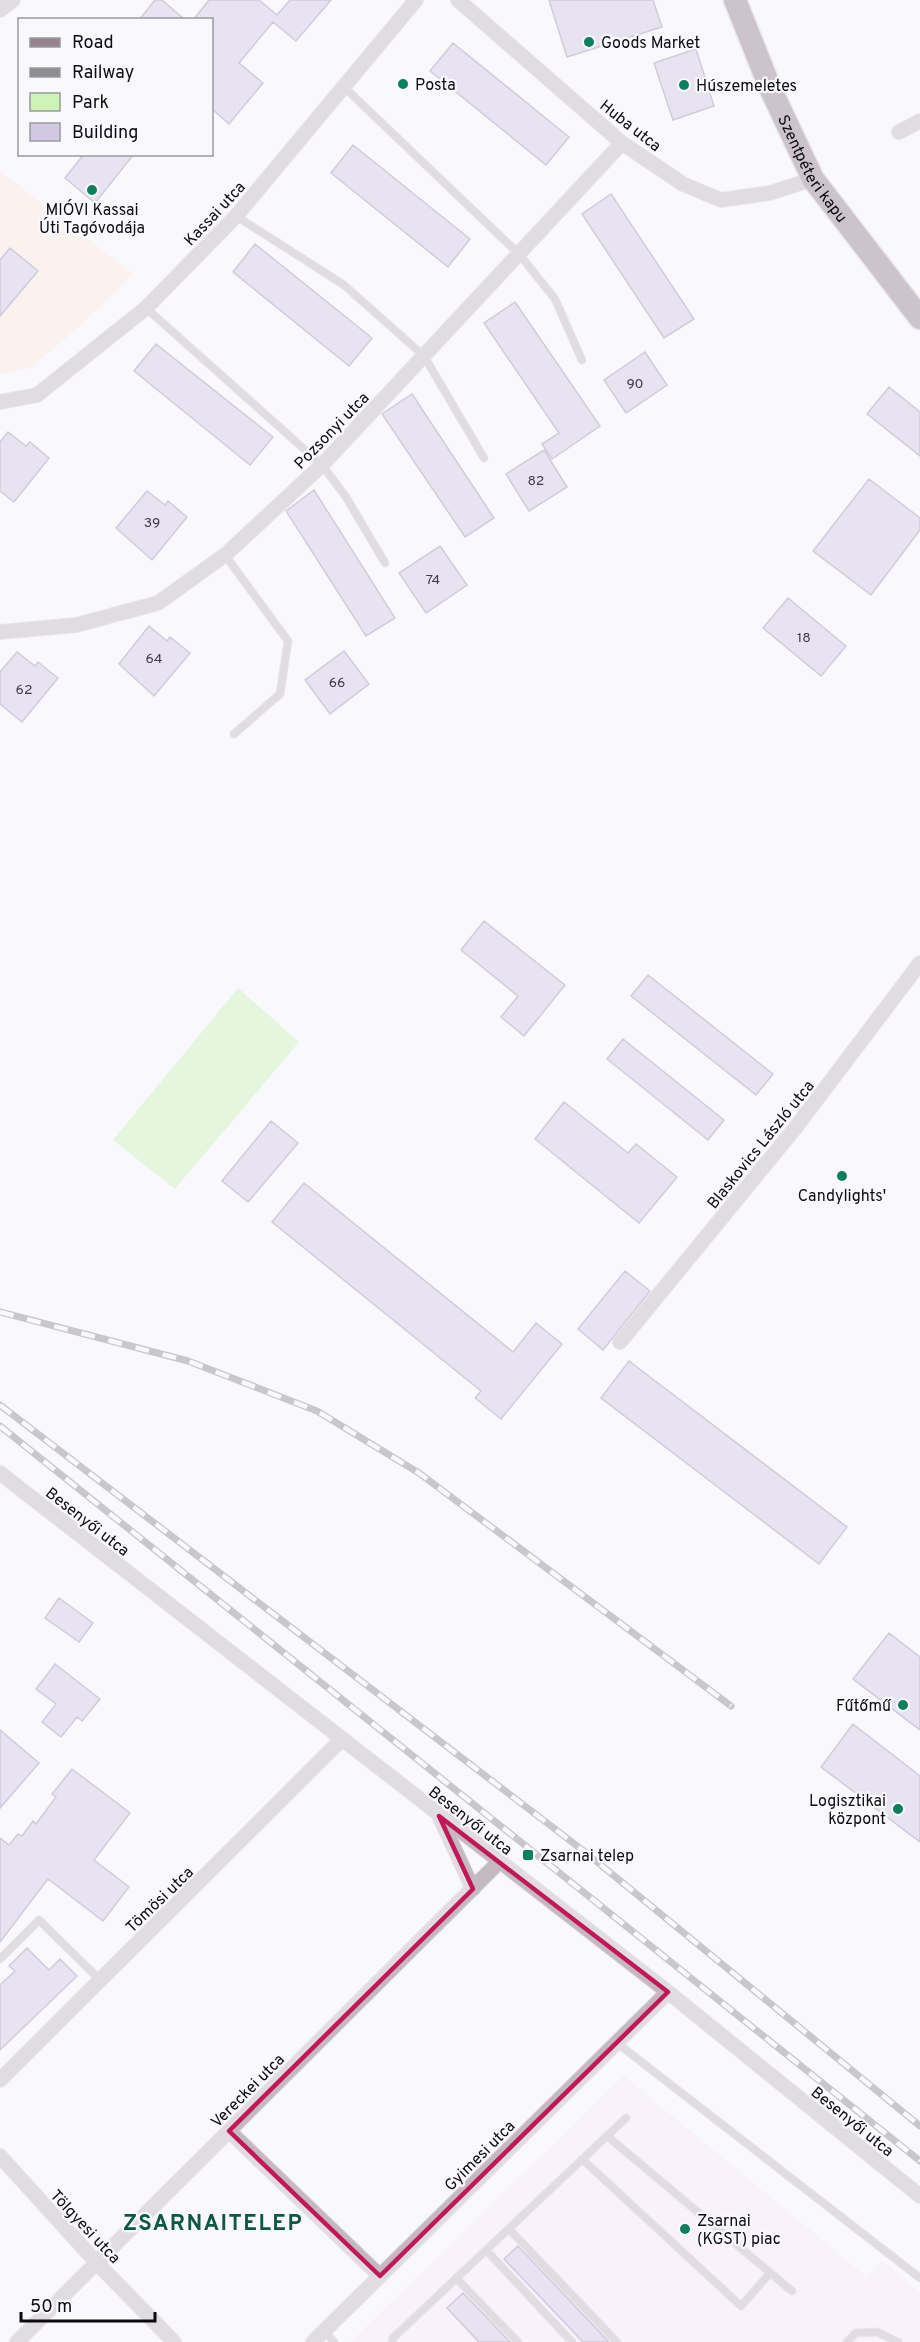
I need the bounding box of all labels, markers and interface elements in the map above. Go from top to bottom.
legend [18,18,213,156]
text: Road [72,32,114,55]
place label: Goods Market [601,34,700,54]
marker: Goods Market [582,35,596,49]
text: Railway [72,62,134,85]
place label: Posta [415,76,456,96]
marker: Posta [396,77,410,91]
place label: Húszemeletes [696,77,797,97]
marker: Húszemeletes [677,78,691,92]
text: Park [72,92,109,115]
street label: Huba utca [595,96,665,157]
street label: Szentpéteri kapu [772,112,851,227]
text: Building [72,122,138,145]
street label: Kassai utca [181,178,250,251]
marker: MIÓVI Kassai Úti Tagóvodája [85,183,99,197]
place label: MIÓVI Kassai Úti Tagóvodája [39,199,145,239]
house number: 90 [626,376,644,393]
street label: Pozsonyi utca [291,389,374,474]
house number: 82 [528,473,544,490]
house number: 39 [144,515,160,532]
house number: 74 [426,572,440,589]
house number: 18 [797,630,811,647]
house number: 64 [145,651,163,668]
house number: 66 [329,675,345,692]
house number: 62 [16,682,32,699]
street label: Blaskovics László utca [704,1077,820,1214]
marker: Candylights' [835,1169,849,1183]
place label: Candylights' [798,1187,886,1207]
street label: Besenyői utca [41,1484,133,1561]
place label: Fűtőmű [836,1697,892,1717]
marker: Fűtőmű [896,1698,910,1712]
street label: Besenyői utca [424,1783,516,1860]
place label: Logisztikai központ [809,1792,886,1830]
marker: Logisztikai központ [891,1802,905,1816]
place label: Zsarnai telep [540,1847,634,1867]
marker: Zsarnai telep [521,1848,535,1862]
street label: Tömösi utca [122,1863,198,1938]
street label: Vereckei utca [207,2050,289,2132]
street label: Besenyői utca [806,2083,897,2162]
street label: Gyimesi utca [441,2117,520,2196]
street label: Tölgyesi utca [45,2186,124,2269]
district label: ZSARNAITELEP [123,2211,303,2238]
place label: Zsarnai (KGST) piac [697,2212,781,2250]
marker: Zsarnai (KGST) piac [678,2222,692,2236]
scale bar [21,2285,154,2323]
text: 50 m [30,2296,72,2319]

